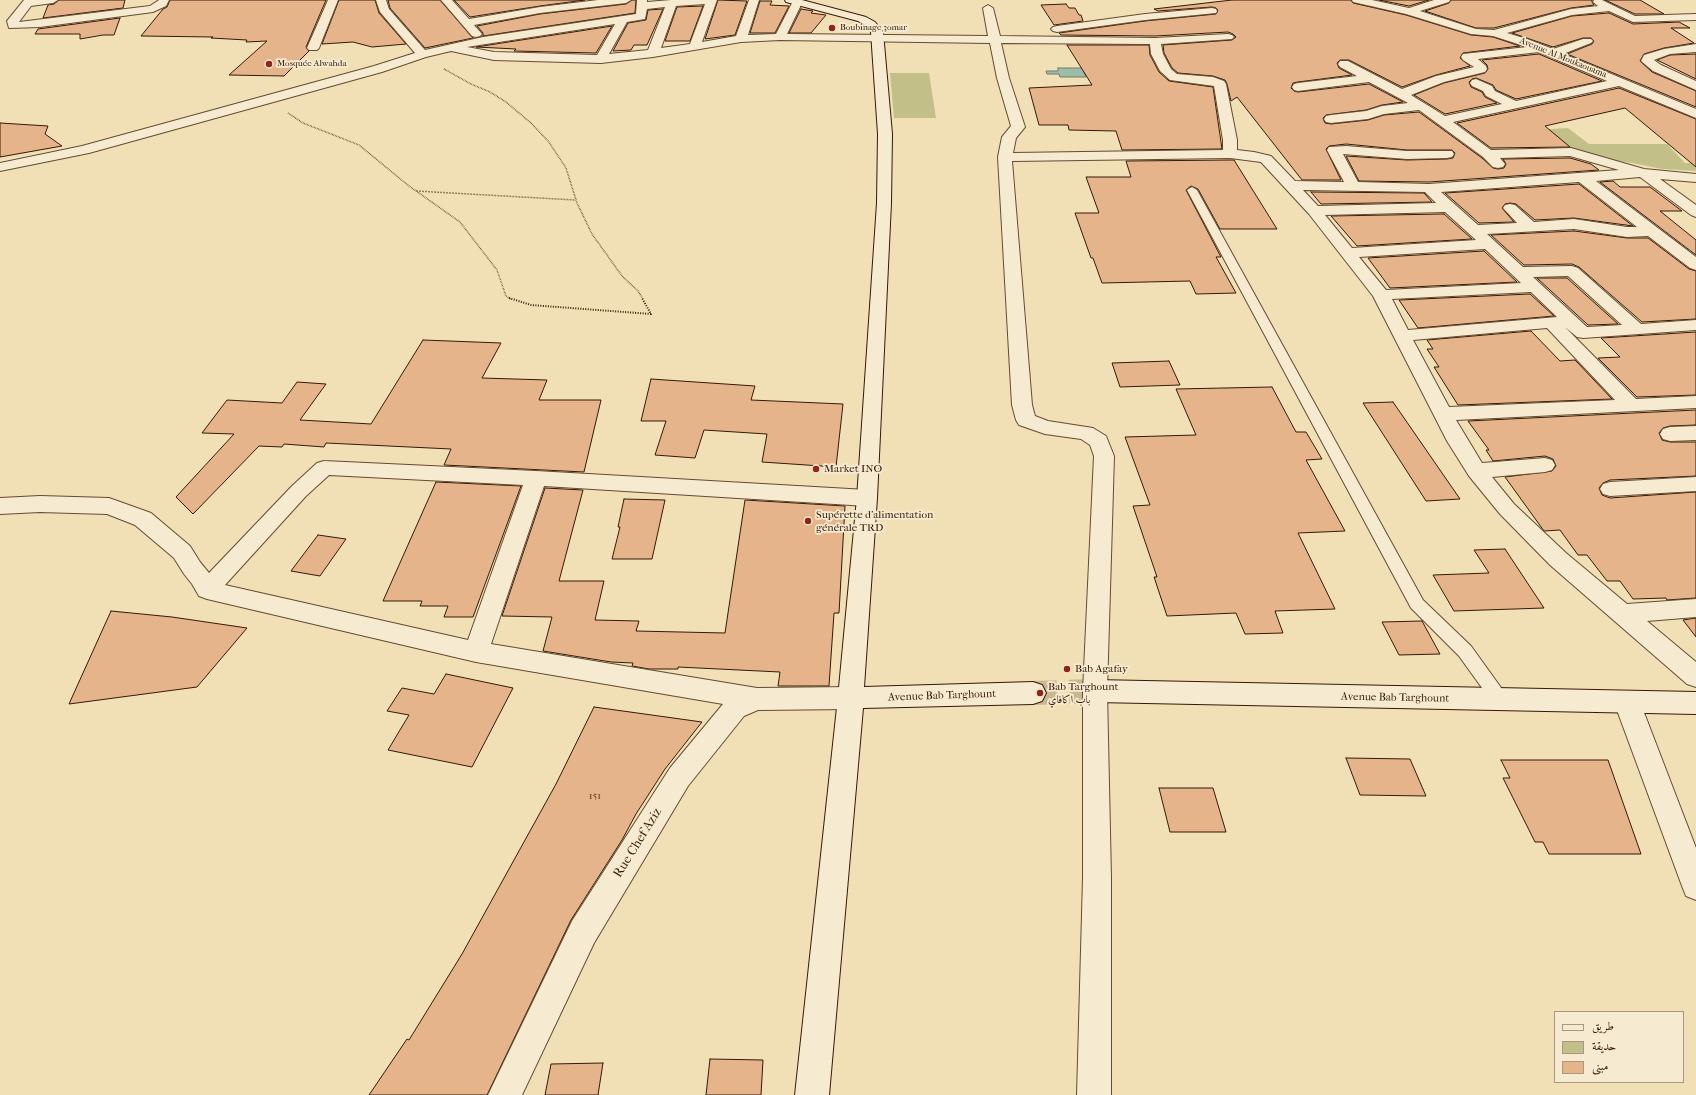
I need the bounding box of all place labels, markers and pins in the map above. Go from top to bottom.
marker: Boubinage 3omar [827,23,837,33]
place label: Boubinage 3omar [840,23,907,33]
marker: Mosquée Alwahda [264,59,274,69]
place label: Mosquée Alwahda [277,59,347,69]
place label: Market INO [824,462,882,476]
marker: Market INO [811,464,821,474]
place label: Supérette d'alimentation générale TRD [816,508,933,534]
marker: Supérette d'alimentation générale TRD [803,516,813,526]
place label: Bab Agafay [1075,662,1128,676]
marker: Bab Agafay [1062,664,1072,674]
place label: Bab Targhount باب اكافاي [1048,680,1119,706]
marker: Bab Targhount باب اكافاي [1035,688,1045,698]

